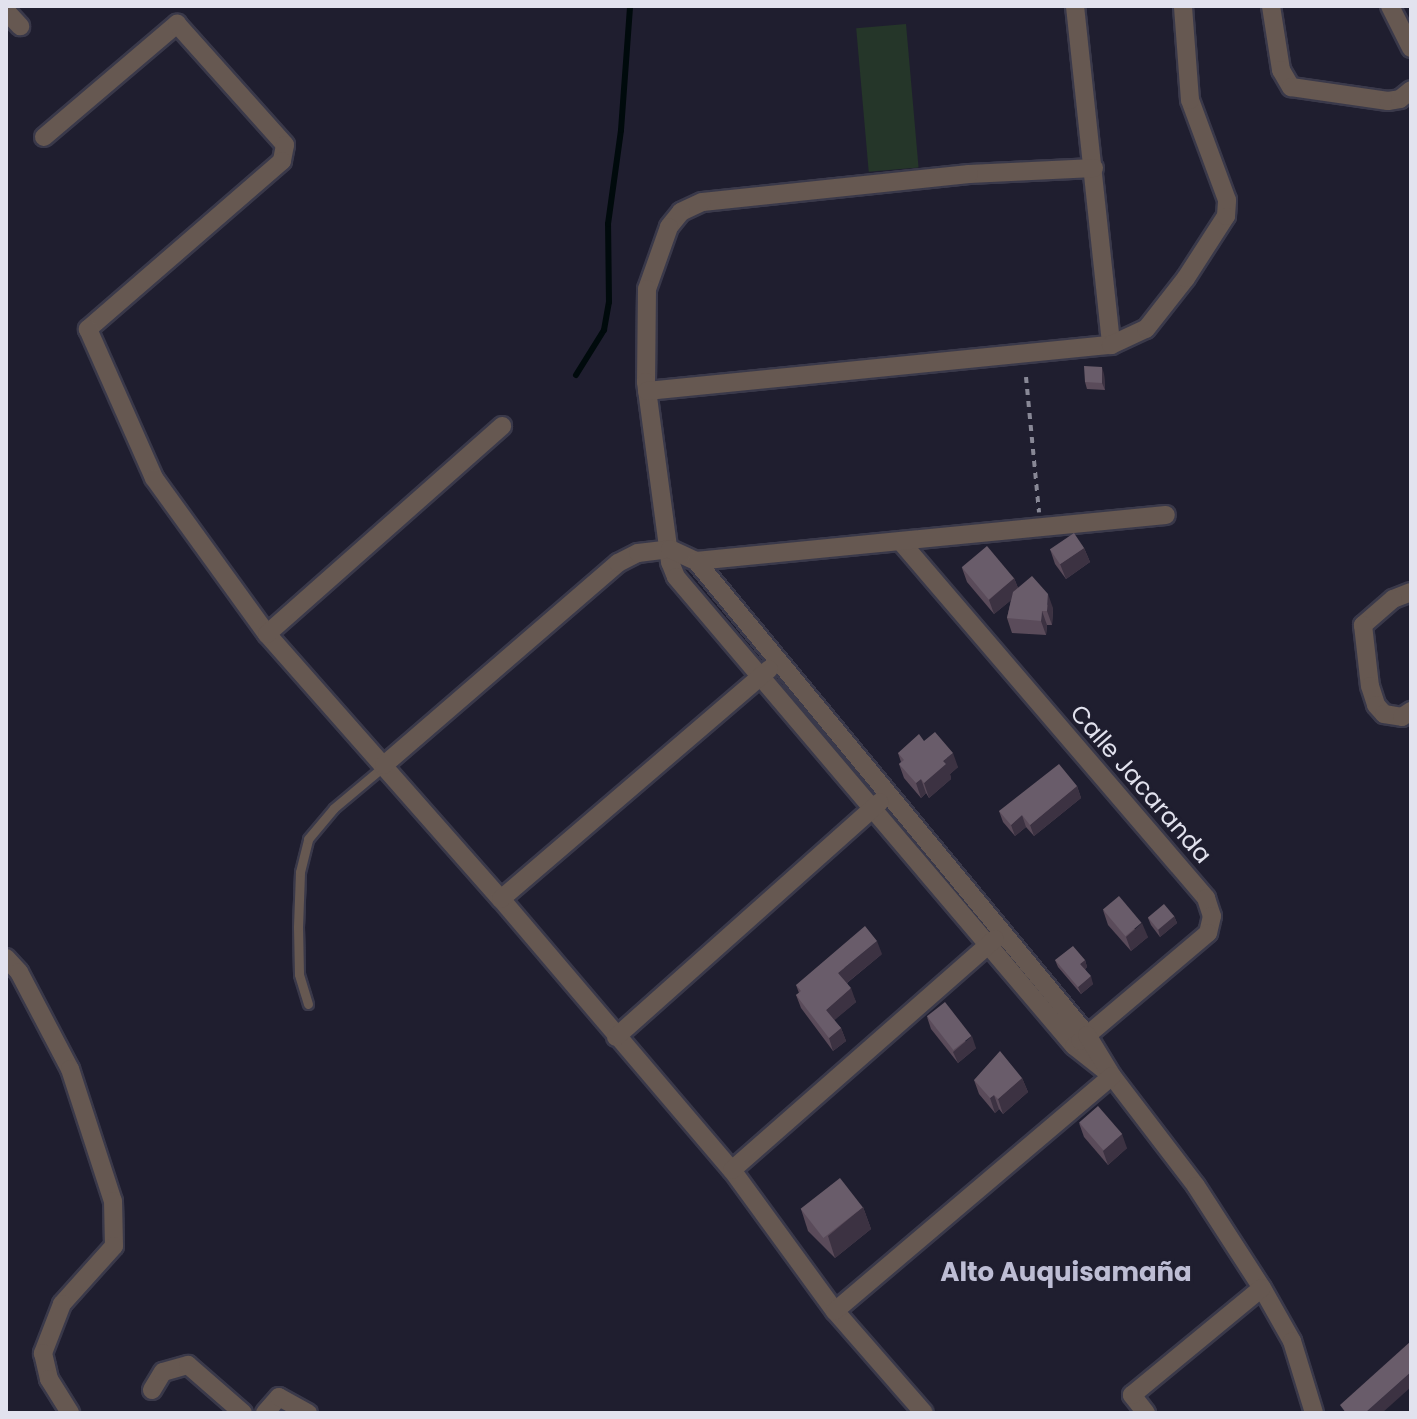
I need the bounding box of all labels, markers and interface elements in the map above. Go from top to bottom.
street label: Calle Jacaranda [1064,699,1218,869]
district label: Alto Auquisamaña [940,1257,1192,1289]

